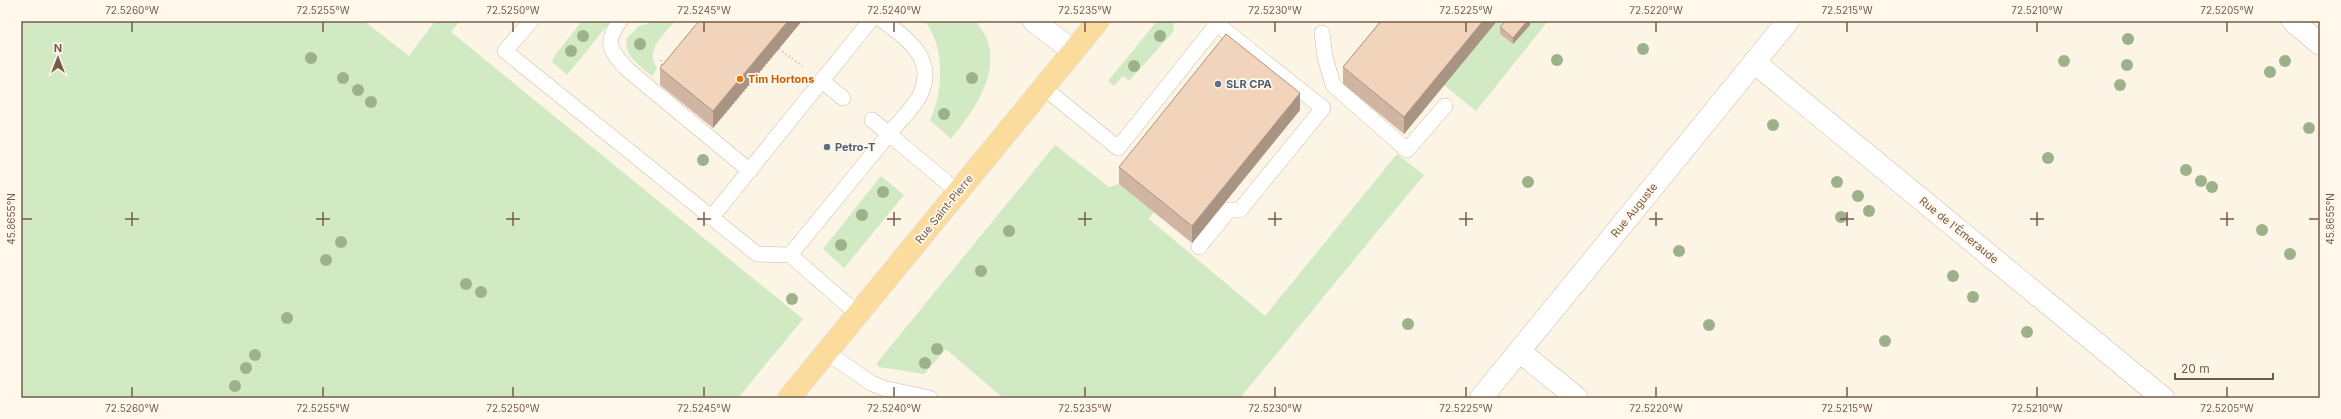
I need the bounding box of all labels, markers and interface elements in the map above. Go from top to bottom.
text: 72.5260°W [105,4,159,16]
text: 72.5255°W [296,4,350,16]
text: 72.5250°W [486,4,540,16]
text: 72.5245°W [677,4,731,16]
text: 72.5240°W [867,4,921,16]
text: 72.5235°W [1058,4,1112,16]
text: 72.5230°W [1248,4,1302,16]
text: 72.5225°W [1439,4,1493,16]
text: 72.5220°W [1629,4,1683,16]
text: 72.5215°W [1821,4,1873,16]
text: 72.5210°W [2011,4,2063,16]
text: 72.5205°W [2200,4,2254,16]
north arrow [38,38,78,78]
text: N [54,41,62,55]
place label: Tim Hortons [748,72,814,86]
marker: Tim Hortons [735,74,745,84]
place label: SLR CPA [1226,77,1272,91]
marker: SLR CPA [1213,79,1223,89]
place label: Petro-T [835,140,875,154]
marker: Petro-T [822,142,832,152]
street label: Rue Saint-Pierre [912,172,976,246]
street label: Rue Auguste [1608,180,1660,240]
text: 45.8655°N [5,193,17,245]
text: 45.8655°N [2324,193,2336,245]
street label: Rue de l'Émeraude [1917,194,2001,266]
scale bar [2175,355,2273,381]
text: 20 m [2181,361,2210,376]
text: 72.5260°W [105,402,159,414]
text: 72.5255°W [296,402,350,414]
text: 72.5250°W [486,402,540,414]
text: 72.5245°W [677,402,731,414]
text: 72.5240°W [867,402,921,414]
text: 72.5235°W [1058,402,1112,414]
text: 72.5230°W [1248,402,1302,414]
text: 72.5225°W [1439,402,1493,414]
text: 72.5220°W [1629,402,1683,414]
text: 72.5215°W [1821,402,1873,414]
text: 72.5210°W [2011,402,2063,414]
text: 72.5205°W [2200,402,2254,414]

